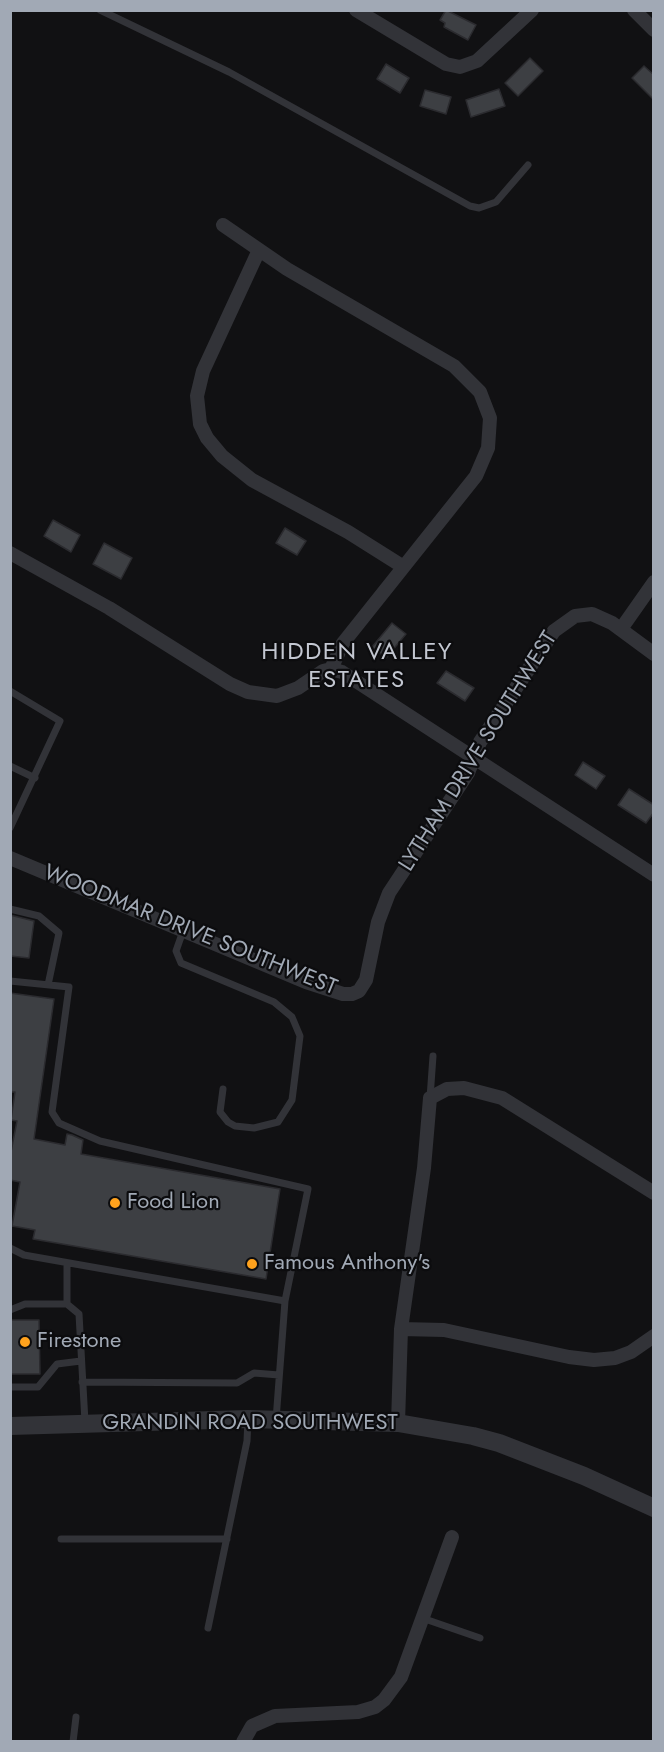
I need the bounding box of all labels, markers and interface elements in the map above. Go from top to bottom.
street label: LYTHAM DRIVE SOUTHWEST [394,627,564,877]
district label: HIDDEN VALLEY ESTATES [261,639,453,695]
street label: WOODMAR DRIVE SOUTHWEST [40,860,340,1002]
place label: Food Lion [127,1190,220,1216]
marker: Food Lion [108,1196,122,1210]
place label: Famous Anthony's [264,1251,430,1277]
marker: Famous Anthony's [245,1257,259,1271]
place label: Firestone [37,1329,121,1355]
marker: Firestone [18,1335,32,1349]
street label: GRANDIN ROAD SOUTHWEST [102,1411,398,1437]

